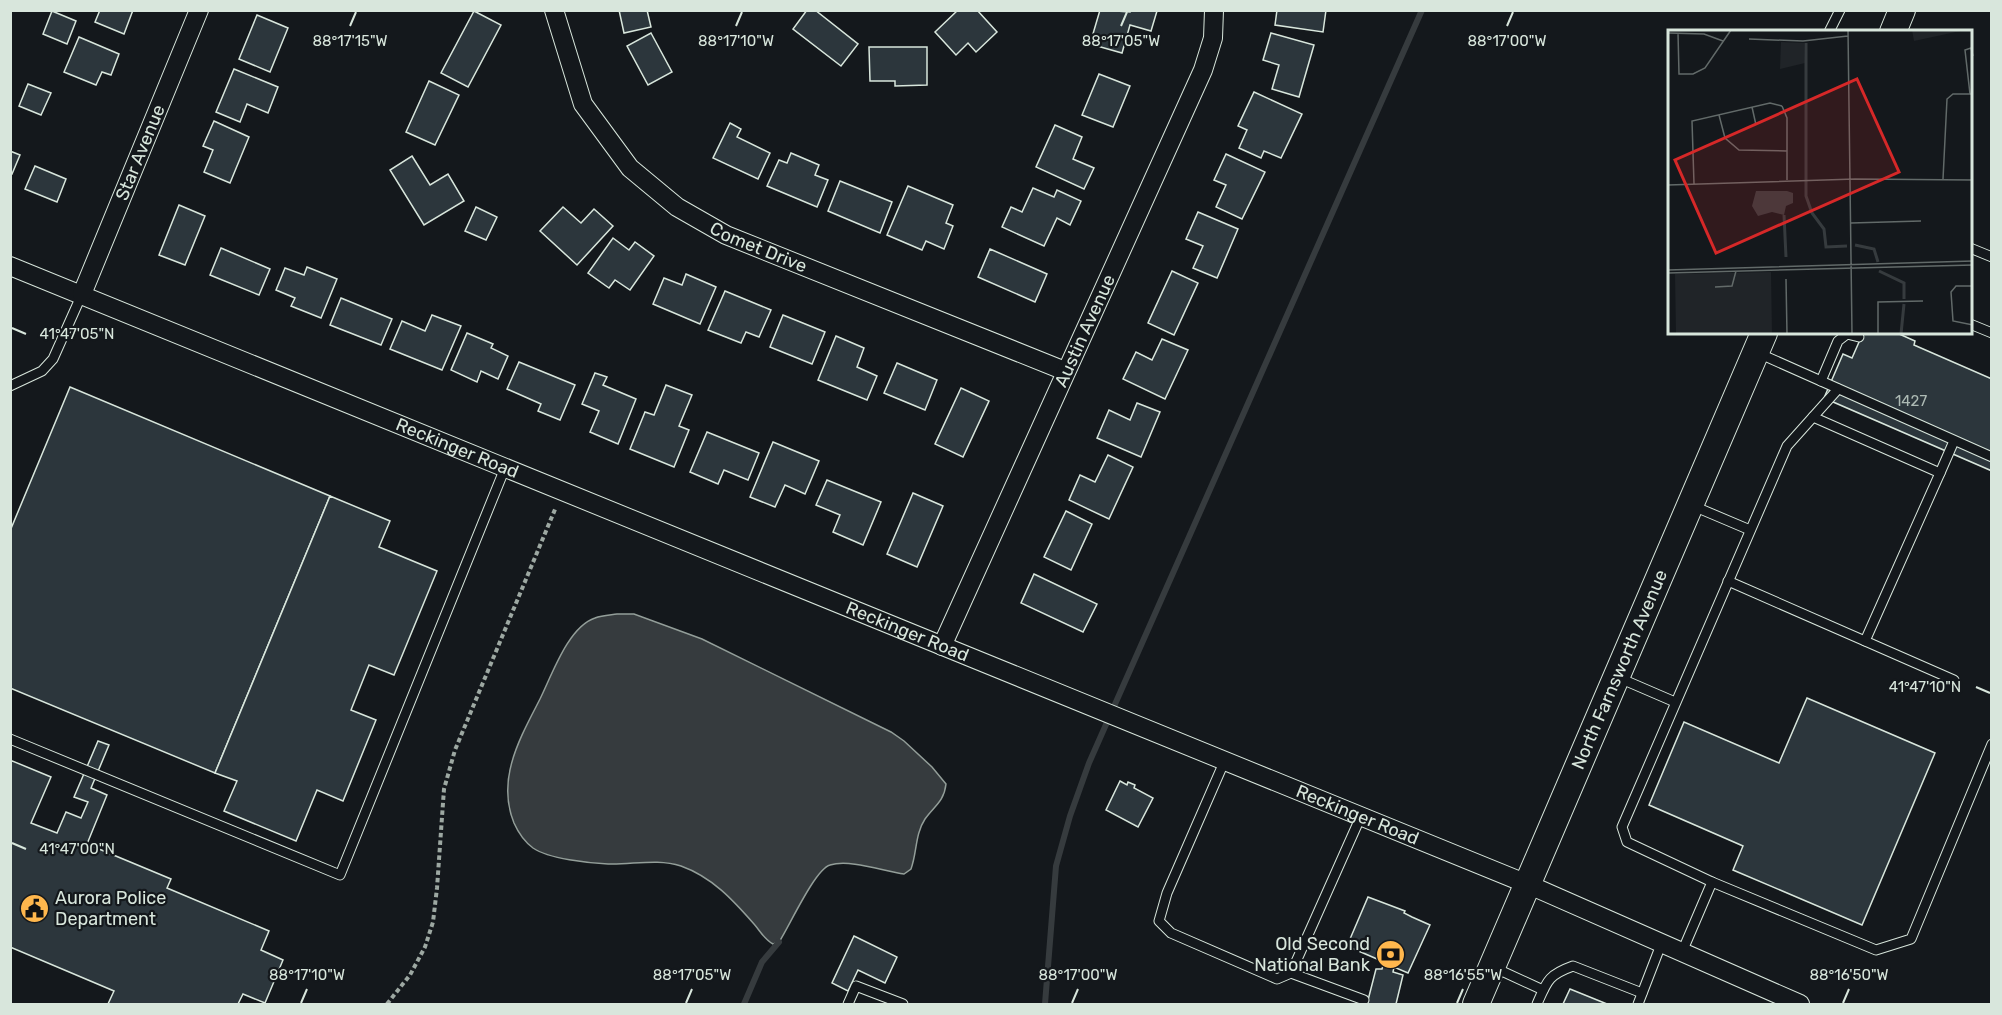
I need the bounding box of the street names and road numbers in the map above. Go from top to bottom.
street label: Star Avenue [111,101,170,204]
street label: Comet Drive [706,217,810,277]
street label: Austin Avenue [1050,271,1120,391]
street label: Reckinger Road [393,413,522,483]
street label: North Farnsworth Avenue [1567,566,1672,773]
street label: Reckinger Road [843,597,972,666]
street label: Reckinger Road [1293,780,1422,850]

